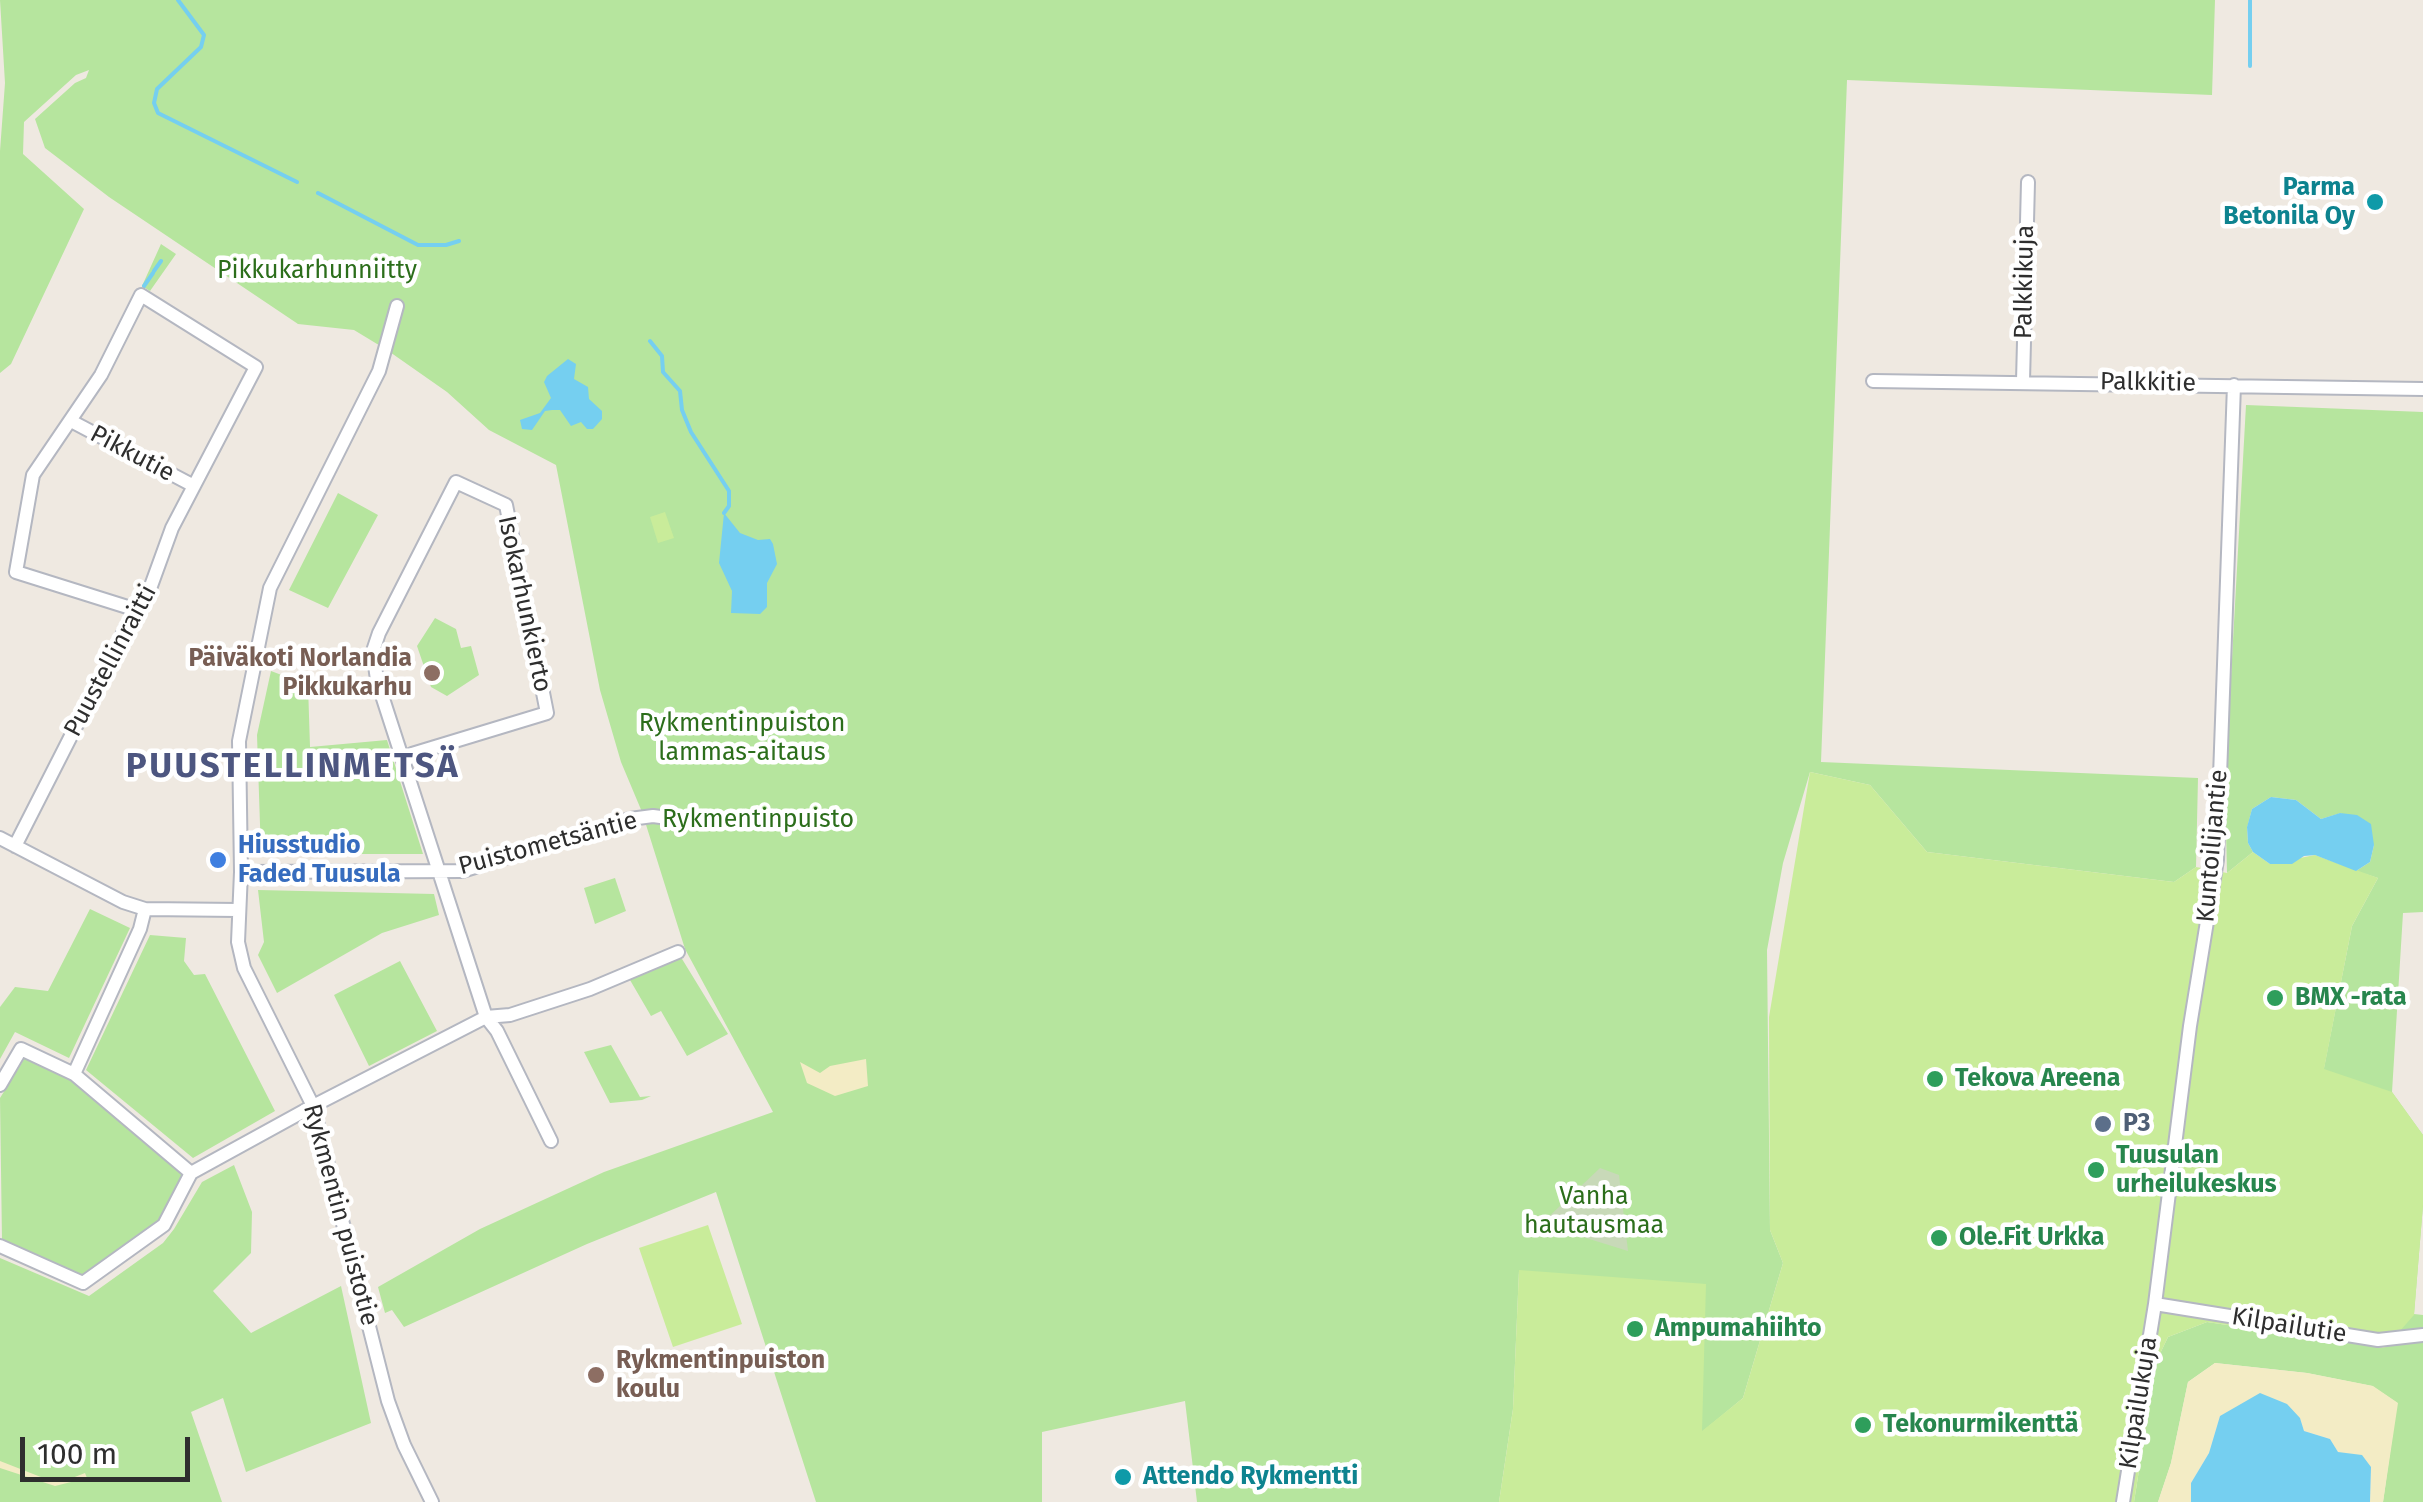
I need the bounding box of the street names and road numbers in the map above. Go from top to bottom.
street label: Palkkikuja [2009,225,2041,339]
street label: Palkkitie [2100,367,2196,399]
street label: Pikkutie [85,419,179,489]
street label: Isokarhunkierto [491,513,557,695]
street label: Puustellinraitti [58,580,164,742]
street label: Kuntoilijantie [2191,768,2235,924]
street label: Puistometsäntie [455,806,641,882]
street label: Rykmentin puistotie [296,1101,384,1329]
street label: Kilpailutie [2229,1302,2349,1350]
street label: Kilpailukuja [2114,1334,2164,1472]

